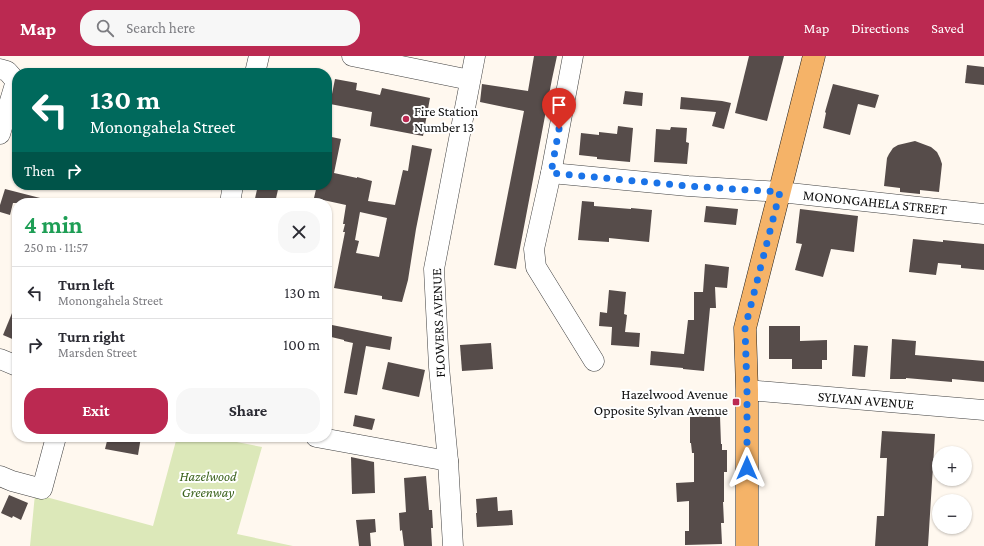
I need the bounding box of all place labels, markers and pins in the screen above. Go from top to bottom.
pin [542,88,576,129]
place label: Fire Station Number 13 [414,103,479,135]
marker: Fire Station Number 13 [401,114,411,124]
place label: Hazelwood Avenue Opposite Sylvan Avenue [594,386,728,418]
marker: Hazelwood Avenue Opposite Sylvan Avenue [731,397,741,407]

